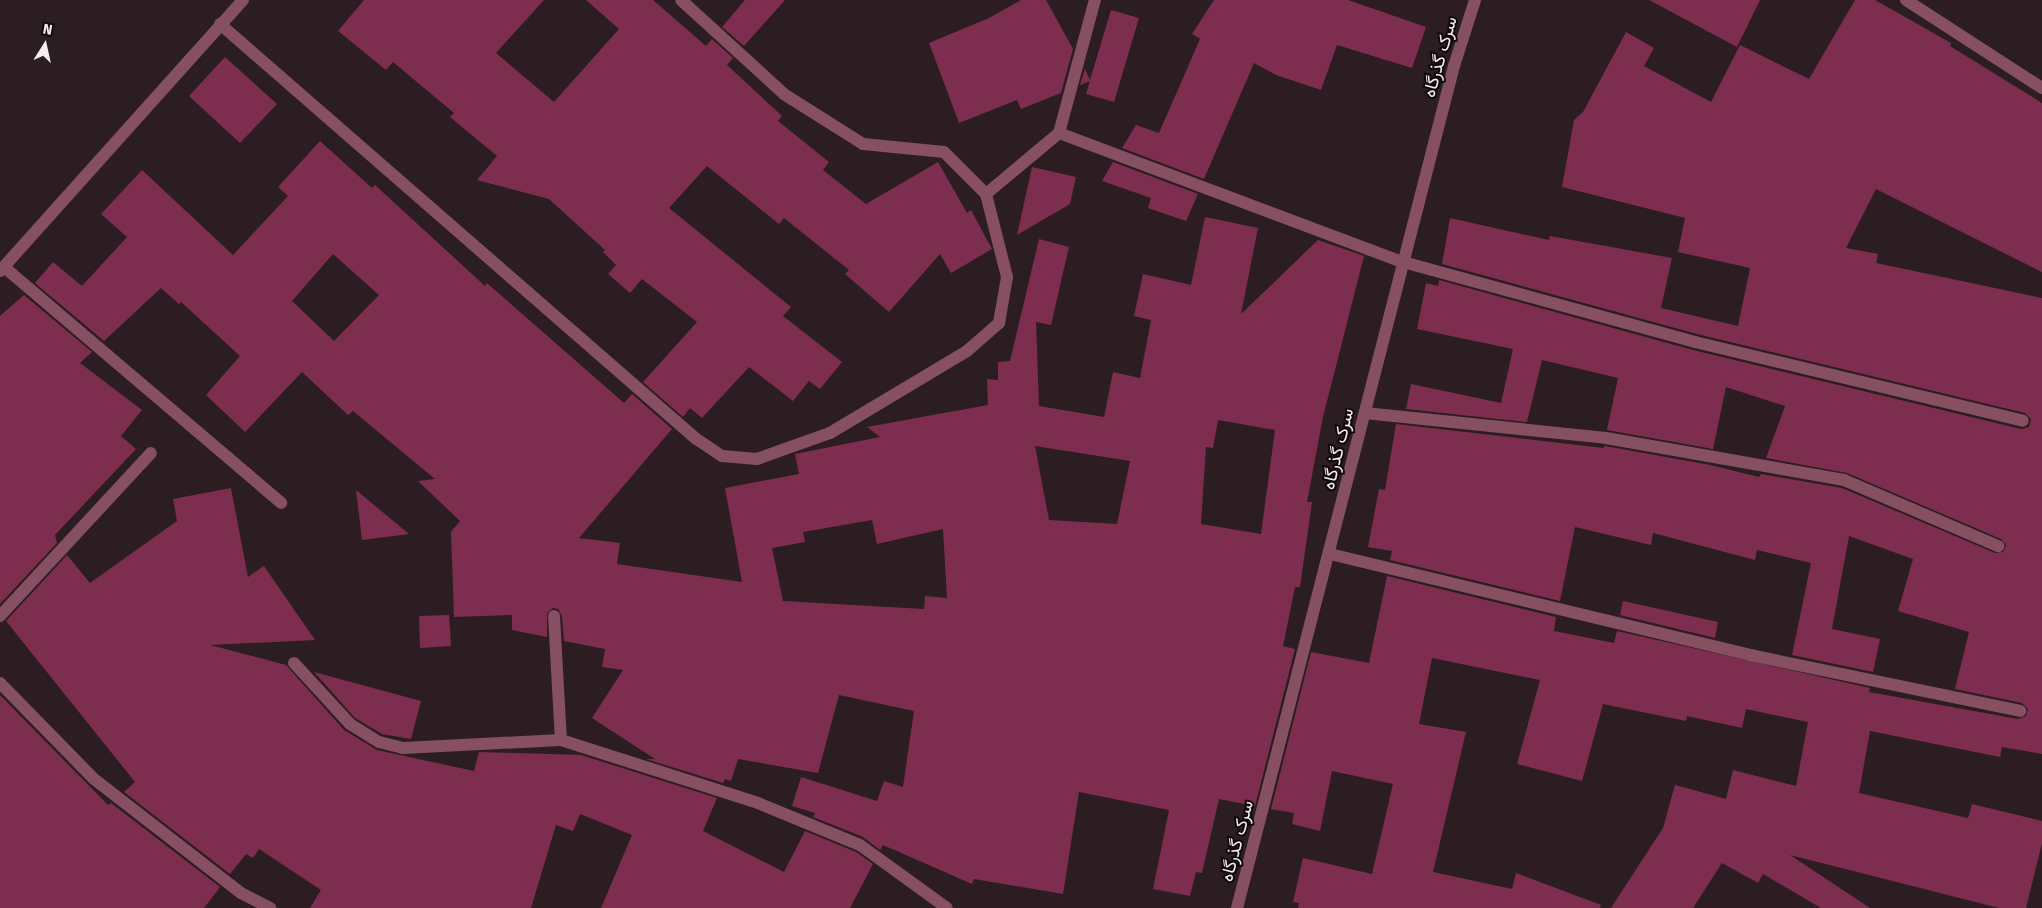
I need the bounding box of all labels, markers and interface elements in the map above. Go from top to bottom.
street label: سرک گذرگاه [1418,14,1462,100]
north arrow [20,20,70,70]
text: N [42,21,54,39]
street label: سرک گذرگاه [1317,406,1359,492]
street label: سرک گذرگاه [1216,798,1258,884]

